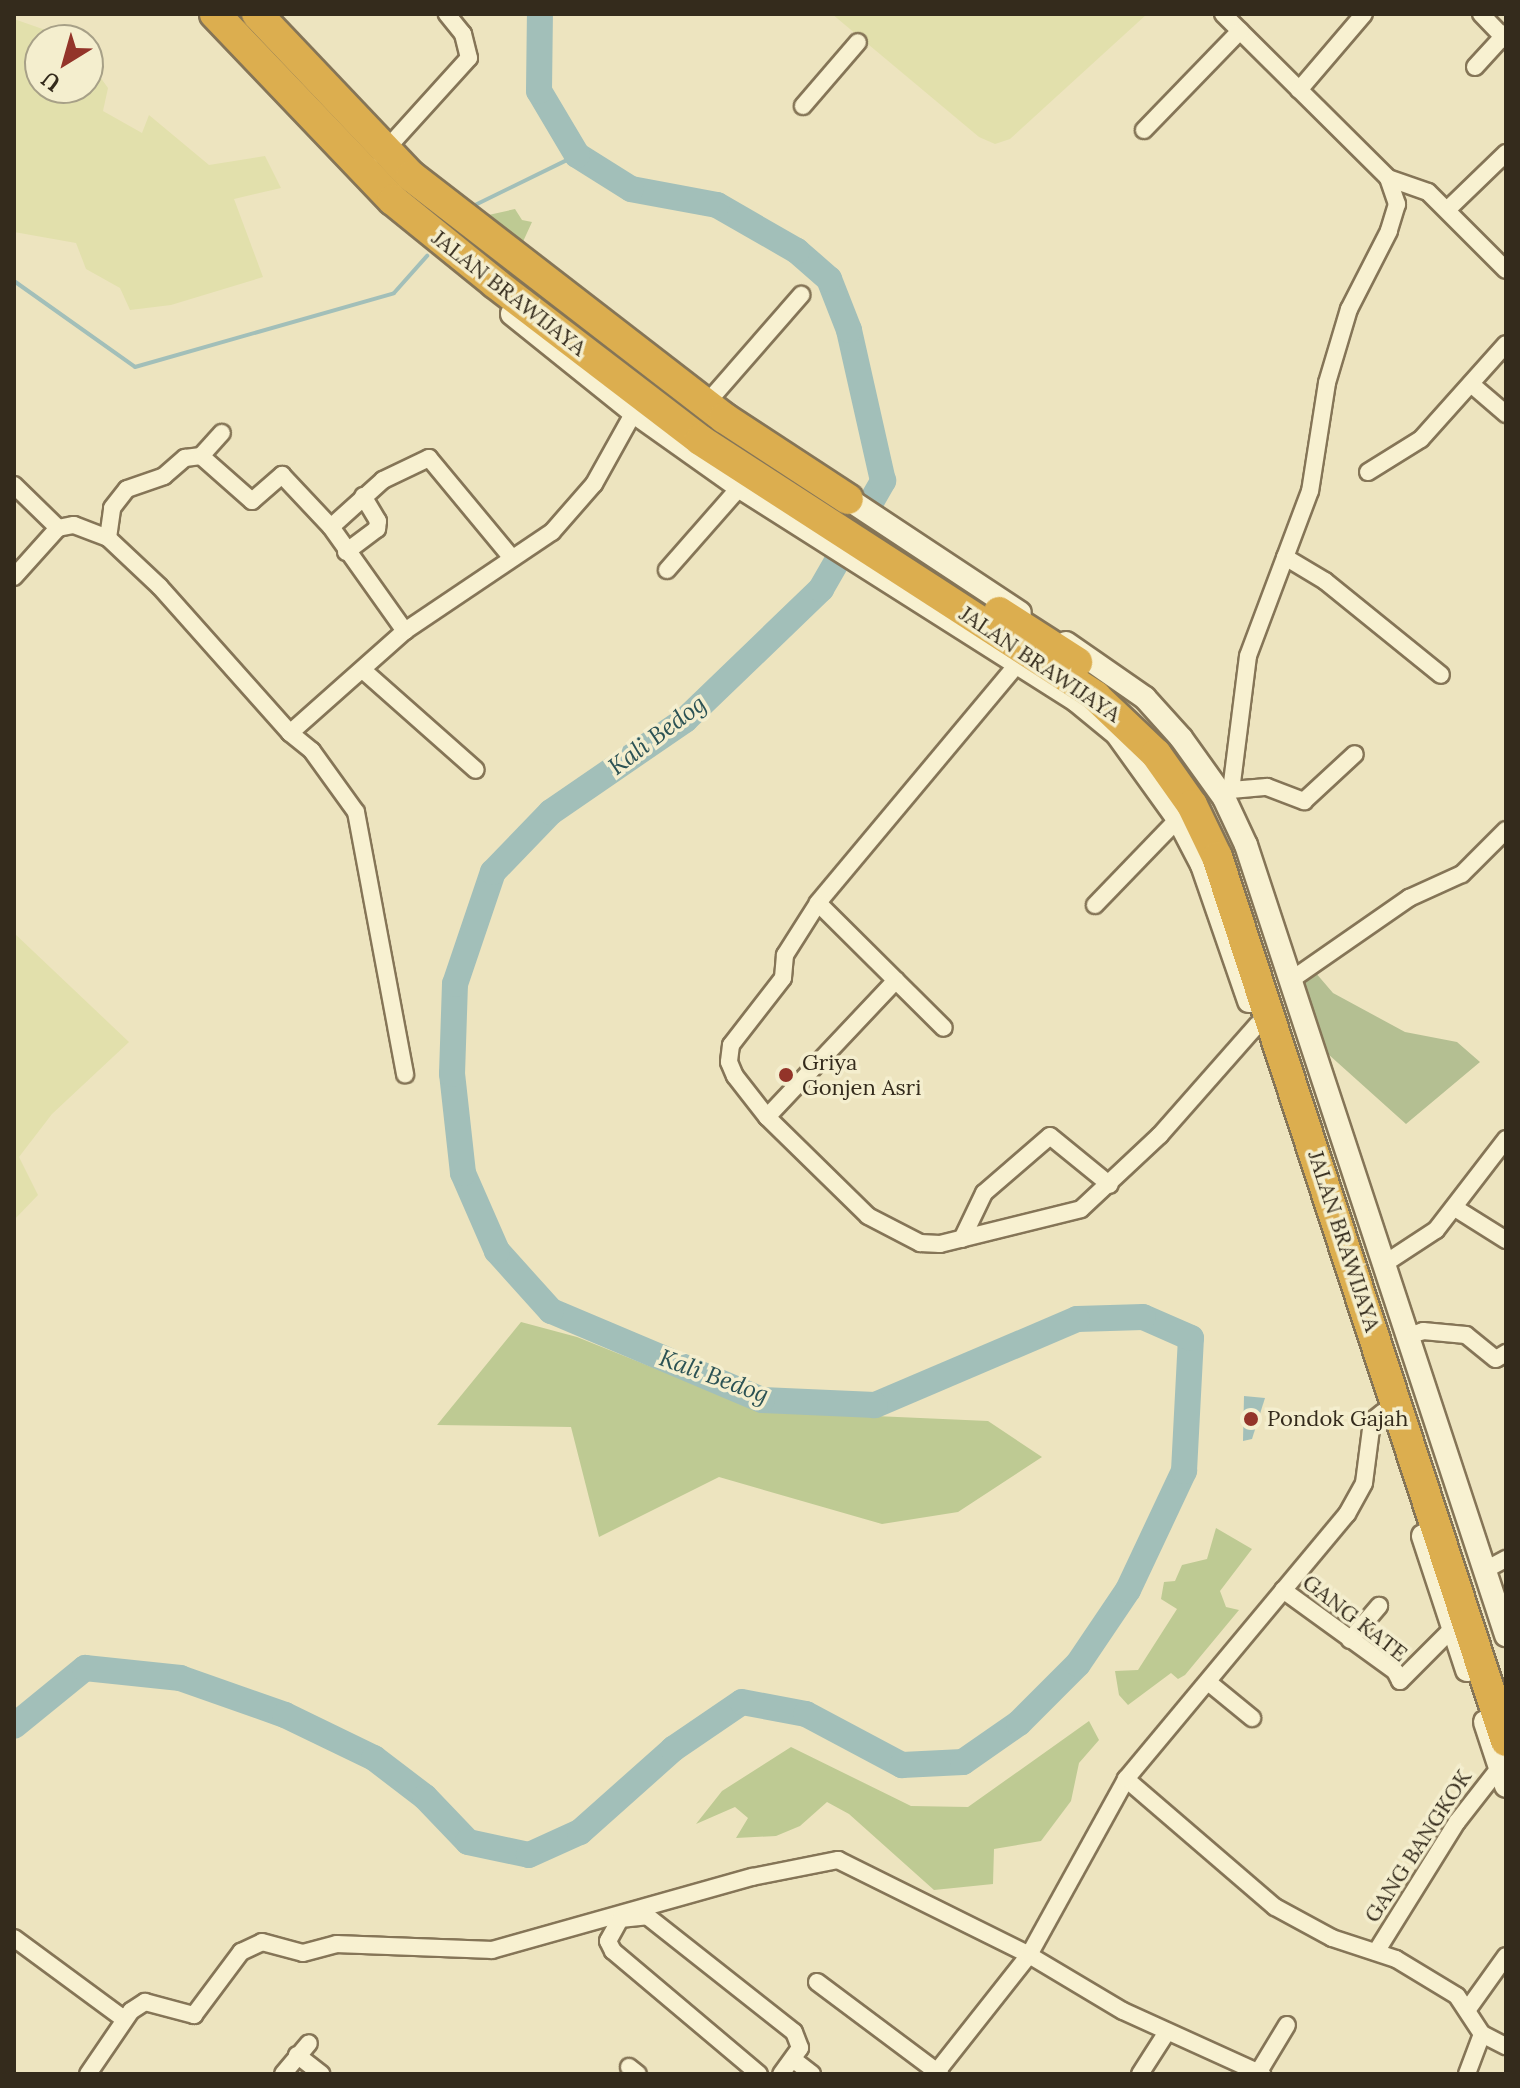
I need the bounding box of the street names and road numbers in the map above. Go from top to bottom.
street label: JALAN BRAWIJAYA [427,225,591,361]
street label: JALAN BRAWIJAYA [954,600,1126,728]
street label: JALAN BRAWIJAYA [1302,1147,1386,1335]
street label: GANG KATE [1297,1569,1413,1667]
street label: GANG BANGKOK [1359,1765,1477,1927]

